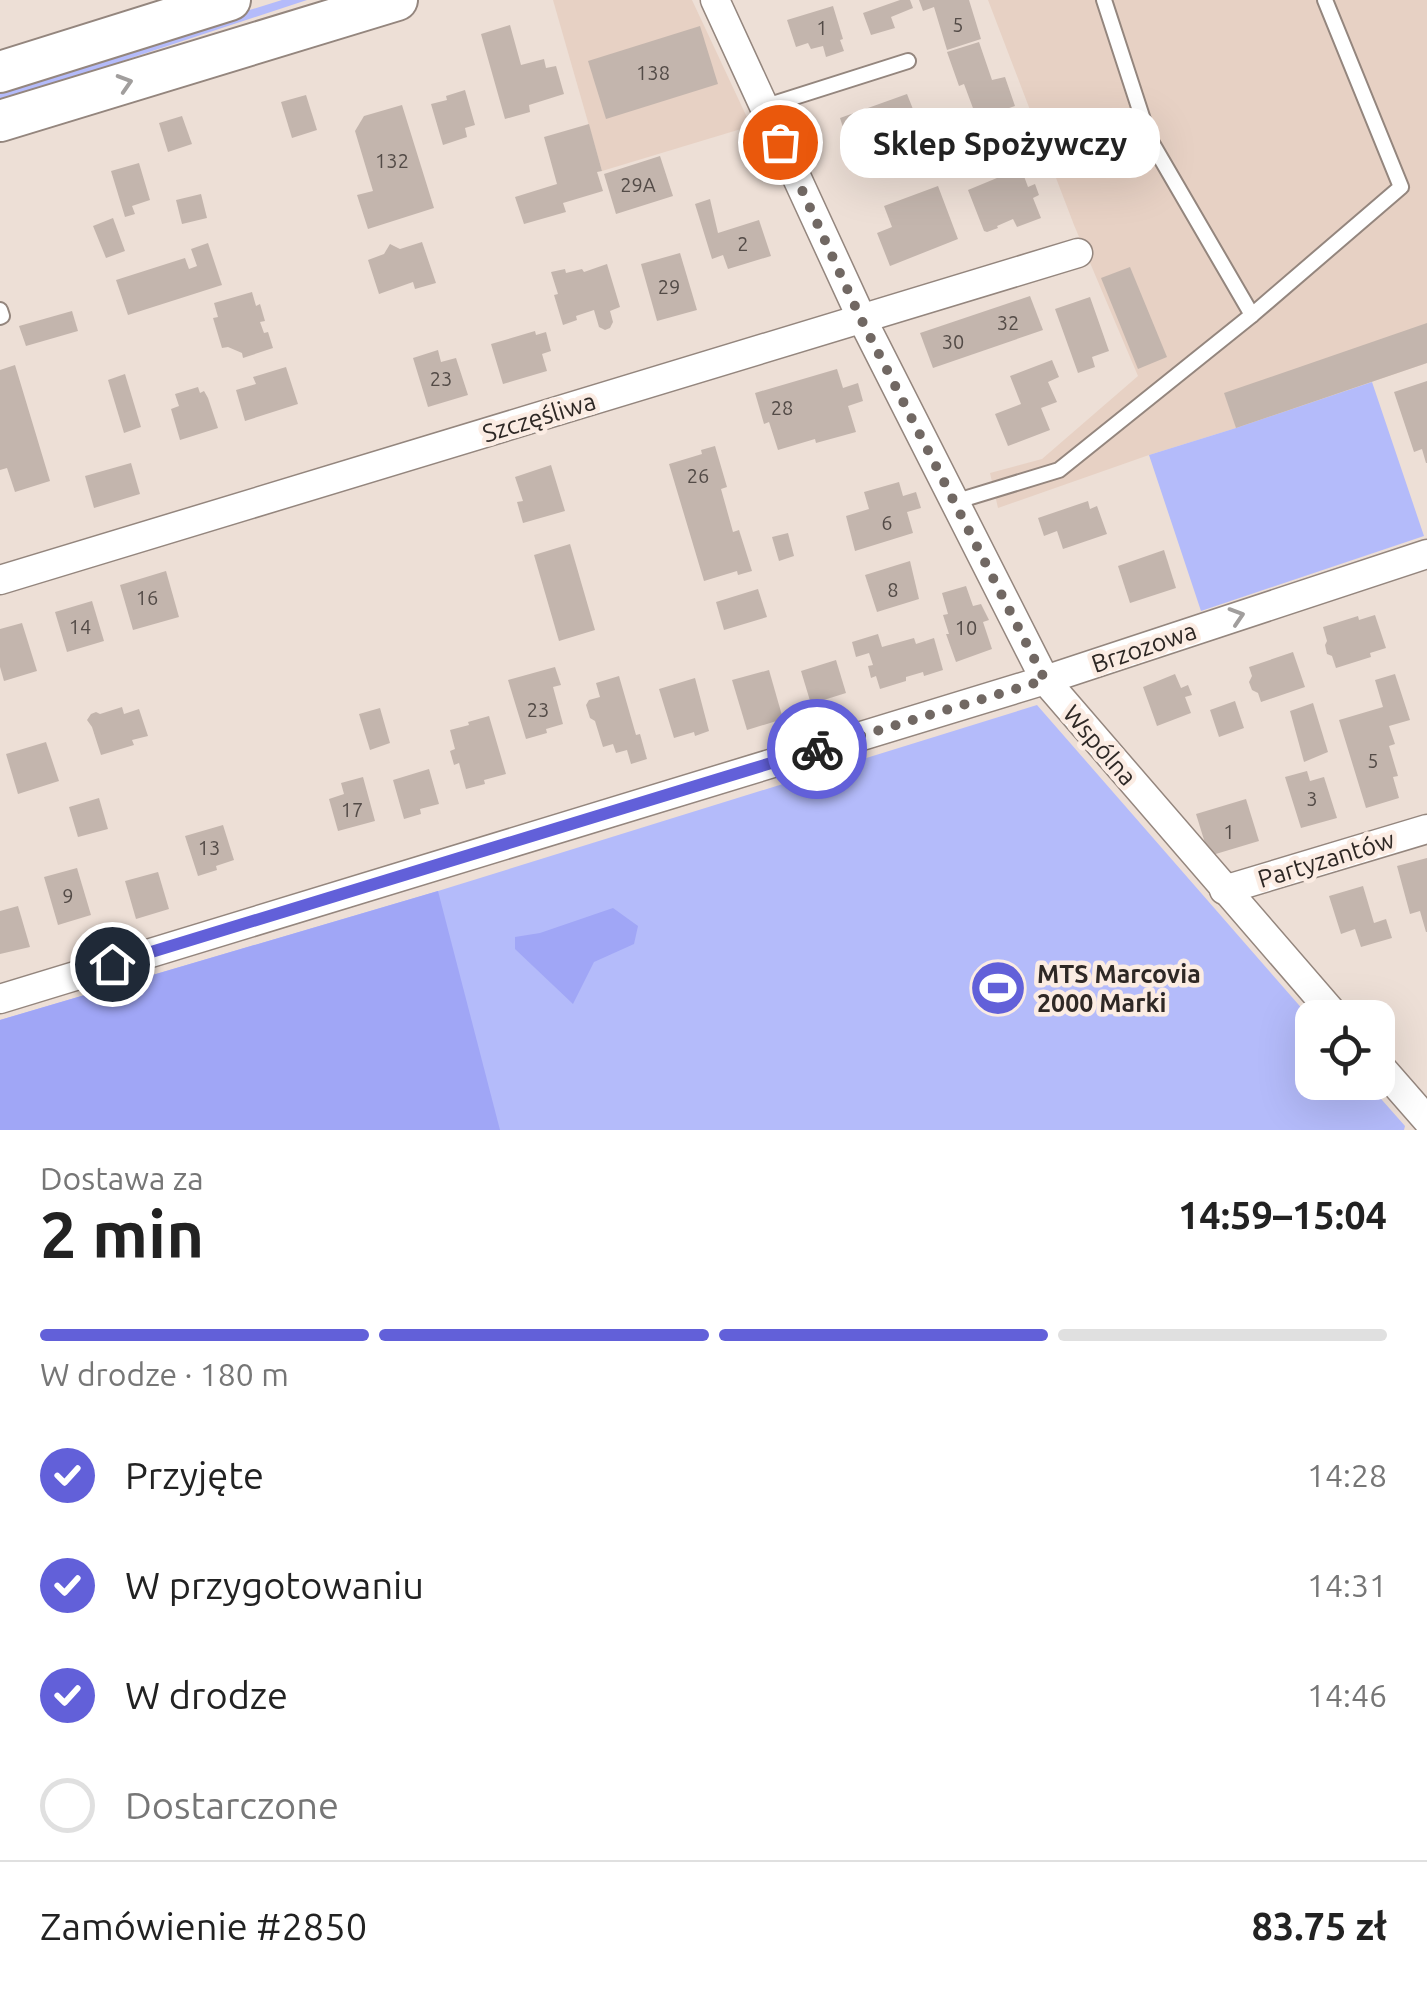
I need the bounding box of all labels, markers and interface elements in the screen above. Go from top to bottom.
house number: 5 [952,13,964,36]
house number: 1 [816,16,828,39]
house number: 138 [636,61,670,84]
one-way arrow [115,74,132,95]
pin [738,100,823,185]
callout: Sklep Spożywczy [840,107,1160,177]
icon: bag [753,115,808,170]
text: Sklep Spożywczy [873,125,1127,161]
house number: 132 [375,149,409,172]
house number: 29A [620,173,656,196]
house number: 2 [737,232,749,255]
house number: 29 [658,275,680,298]
house number: 32 [997,311,1019,334]
house number: 30 [942,330,964,353]
house number: 23 [430,367,452,390]
street label: Szczęśliwa [479,387,599,447]
house number: 28 [771,396,793,419]
house number: 26 [687,464,709,487]
house number: 6 [881,511,893,534]
house number: 8 [887,578,899,601]
house number: 16 [136,586,158,609]
one-way arrow [1228,607,1245,627]
house number: 14 [69,615,91,638]
house number: 10 [955,616,977,639]
street label: Brzozowa [1088,616,1200,678]
house number: 23 [527,698,549,721]
courier [767,699,867,799]
street label: Wspólna [1058,699,1142,791]
icon: bike [790,722,845,777]
house number: 5 [1367,749,1379,772]
house number: 3 [1306,787,1318,810]
house number: 17 [341,798,363,821]
house number: 1 [1223,820,1235,843]
street label: Partyzantów [1254,825,1398,893]
house number: 13 [198,836,220,859]
house number: 9 [62,884,74,907]
pin [70,922,155,1007]
icon: home [85,937,140,992]
sports icon: MTS Marcovia 2000 Marki [968,958,1028,1018]
place label: MTS Marcovia 2000 Marki [1037,960,1201,1017]
map controls [1295,1000,1395,1100]
button: locate [1295,1000,1395,1100]
text: Dostawa za [40,1160,204,1196]
text: 14:59–15:04 [1178,1194,1387,1236]
text: 2 min [40,1197,204,1270]
text: W drodze · 180 m [40,1356,289,1392]
icon: check [40,1448,95,1503]
text: Przyjęte [125,1454,264,1496]
text: 14:28 [1307,1457,1387,1493]
icon: check [40,1558,95,1613]
text: W przygotowaniu [125,1564,424,1606]
text: 14:31 [1307,1567,1387,1603]
icon: check [40,1668,95,1723]
text: W drodze [125,1674,288,1716]
text: 14:46 [1307,1677,1387,1713]
text: Dostarczone [125,1784,339,1826]
text: Zamówienie #2850 [40,1905,367,1947]
text: 83.75 zł [1251,1905,1387,1947]

